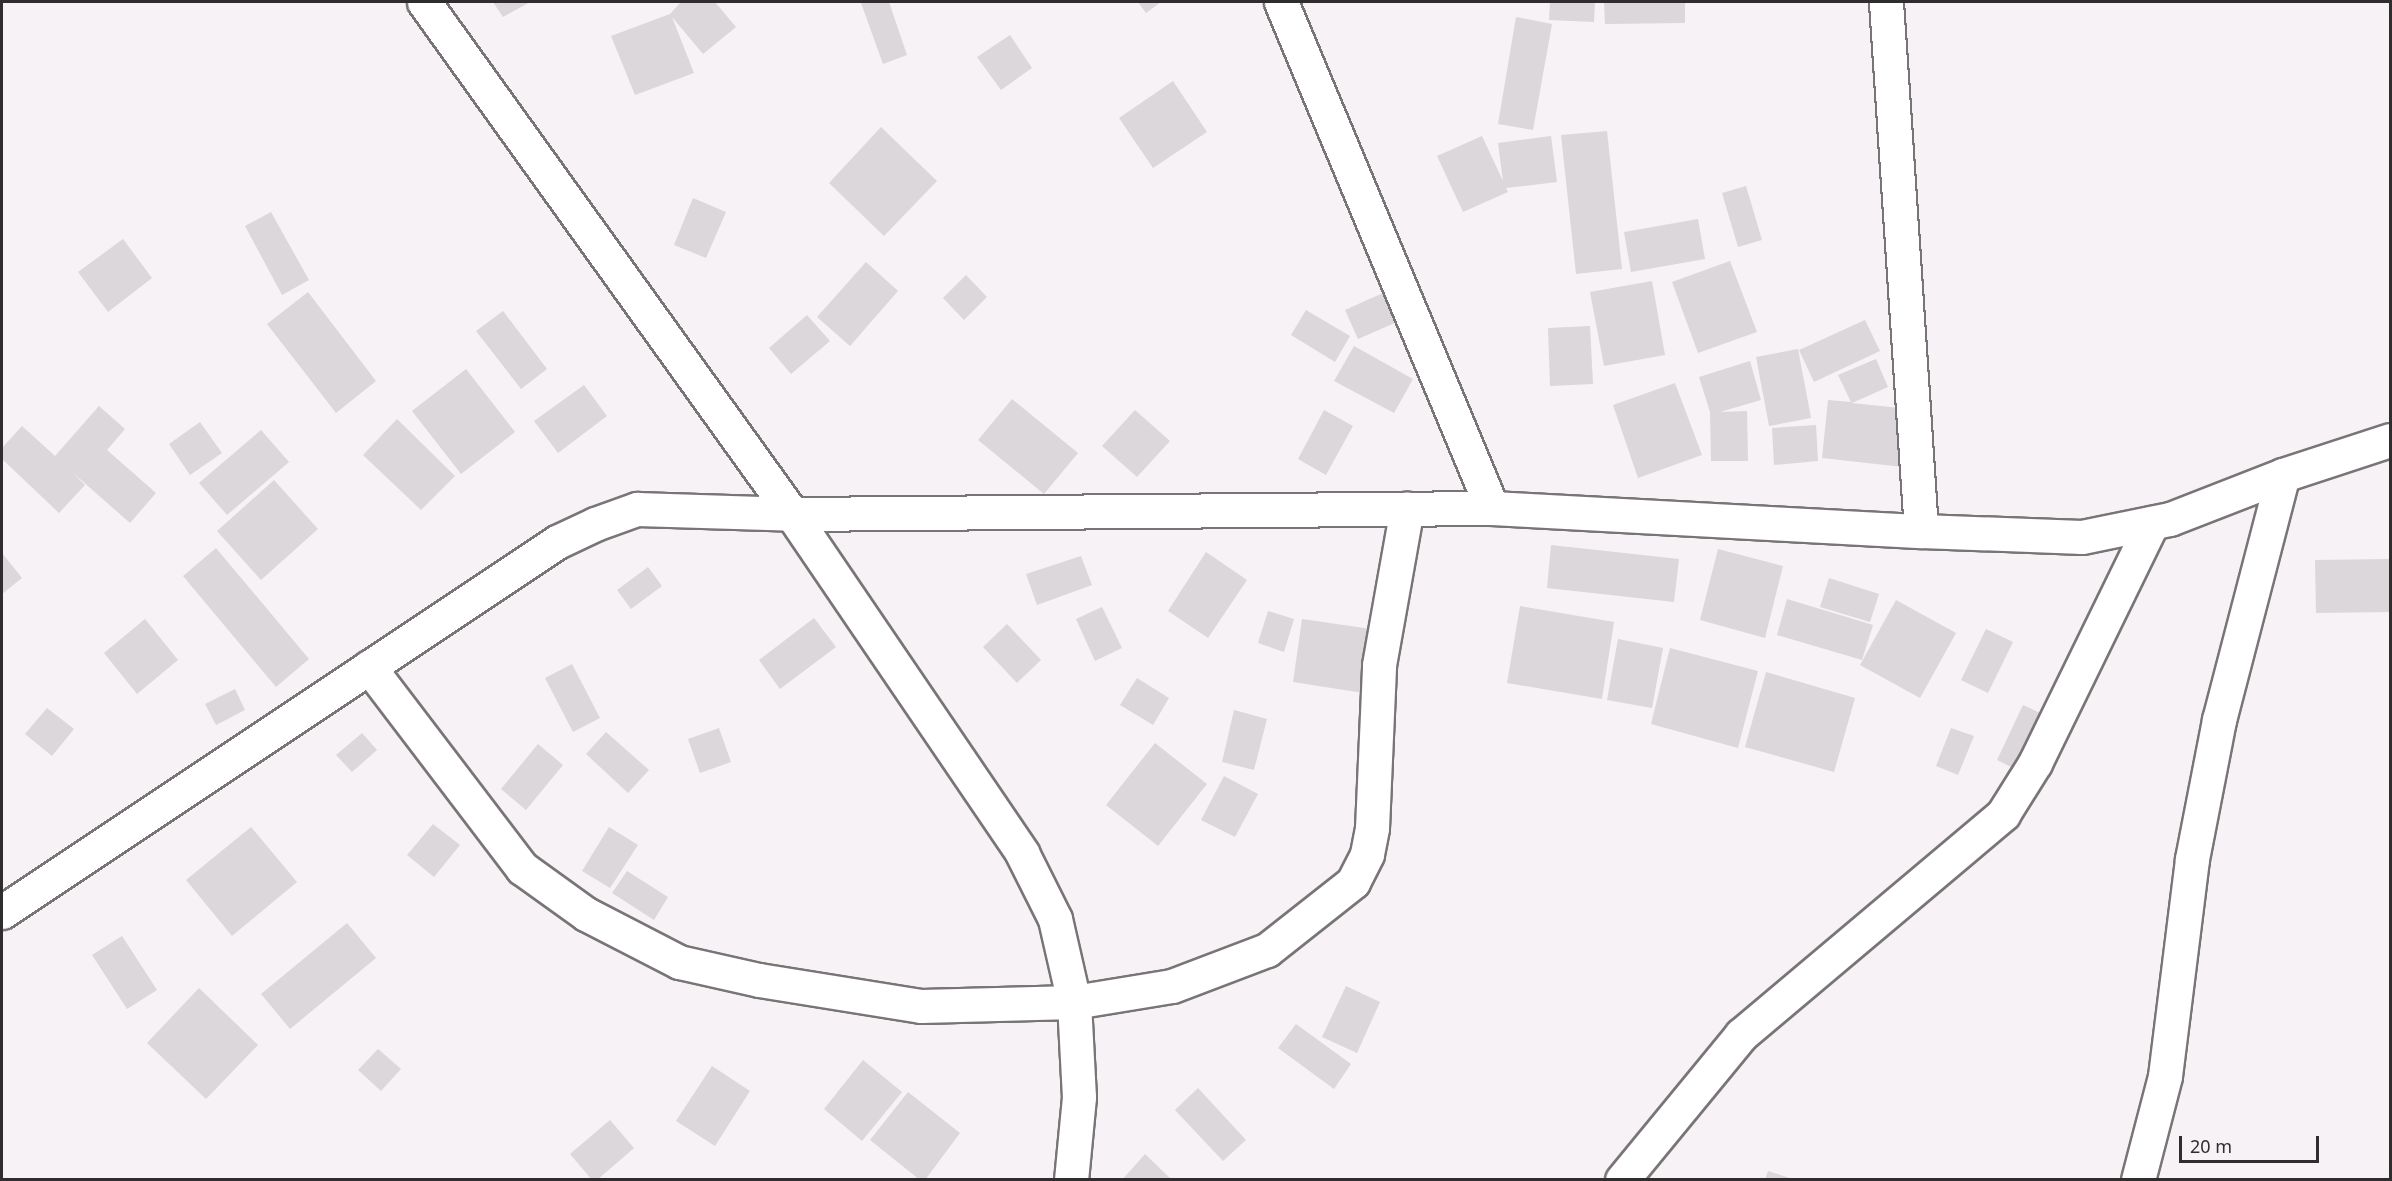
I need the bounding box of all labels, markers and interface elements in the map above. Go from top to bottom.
scale bar [2182,1124,2322,1162]
text: 20 m [2190,1134,2232,1158]

